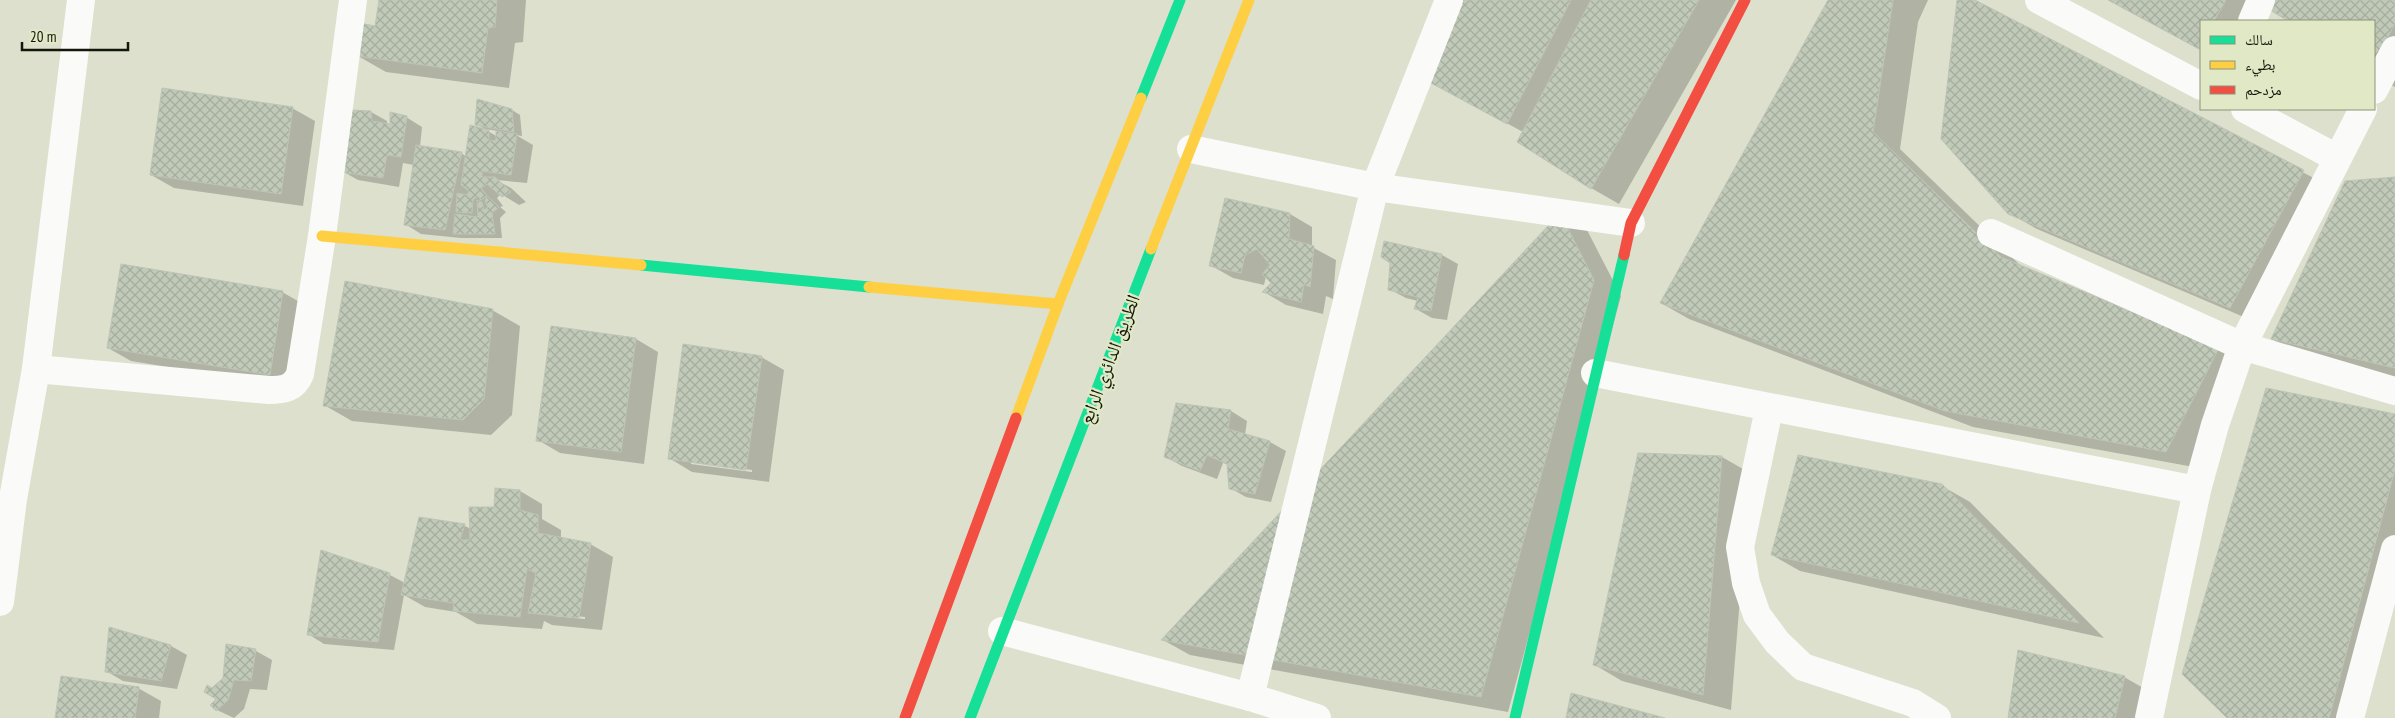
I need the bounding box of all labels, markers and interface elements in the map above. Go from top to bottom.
scale bar [22,20,129,52]
legend [2200,20,2375,110]
text: 20 m [30,27,56,46]
text: سالك [2245,30,2273,49]
text: بطيء [2245,55,2275,77]
text: مزدحم [2245,80,2282,100]
street label: الطريق الدائري الرابع [1073,291,1148,428]

